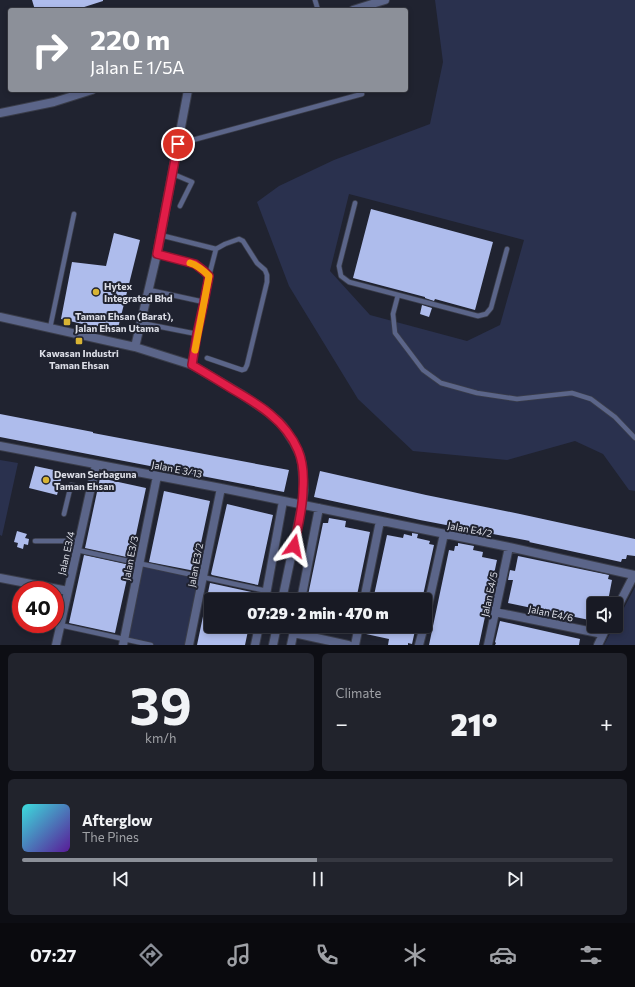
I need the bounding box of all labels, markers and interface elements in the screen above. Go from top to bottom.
text: 220 m [90,22,170,56]
icon: right [24,24,76,76]
text: Jalan E 1/5A [90,56,185,78]
pin [161,127,195,161]
icon: arrive [167,133,189,155]
place label: Hytex Integrated Bhd [104,280,173,304]
marker: Hytex Integrated Bhd [91,287,101,297]
place label: Taman Ehsan (Barat), Jalan Ehsan Utama [75,310,174,334]
marker: Taman Ehsan (Barat), Jalan Ehsan Utama [62,317,72,327]
marker: Kawasan Industri Taman Ehsan [74,336,84,346]
place label: Kawasan Industri Taman Ehsan [39,347,119,371]
street label: Jalan E 3/13 [151,458,204,480]
place label: Dewan Serbaguna Taman Ehsan [54,468,136,492]
marker: Dewan Serbaguna Taman Ehsan [41,475,51,485]
street label: Jalan E4/2 [447,519,494,539]
position arrow [273,525,315,567]
street label: Jalan E3/4 [55,530,77,576]
street label: Jalan E3/3 [120,534,140,581]
street label: Jalan E3/2 [185,541,205,588]
street label: Jalan E4/5 [478,570,500,618]
speed limit sign: 40 [12,581,64,633]
map controls [587,597,623,633]
button: sound [587,597,623,633]
street label: Jalan E4/6 [527,602,575,624]
text: 07:29 · 2 min · 470 m [247,604,389,622]
text: 39 [130,672,192,736]
text: Climate [336,685,381,701]
text: 21° [450,705,498,742]
text: − [336,710,348,737]
text: + [600,710,613,737]
text: km/h [145,730,177,746]
text: Afterglow [82,811,152,829]
text: The Pines [82,829,139,845]
icon: previous [110,868,132,890]
icon: pause [307,868,329,890]
icon: next [504,868,526,890]
icon: directions [137,941,165,969]
icon: music [225,941,253,969]
icon: phone [313,941,341,969]
icon: climate [401,941,429,969]
icon: car [489,941,517,969]
icon: filters [577,941,605,969]
text: 07:27 [30,944,77,966]

